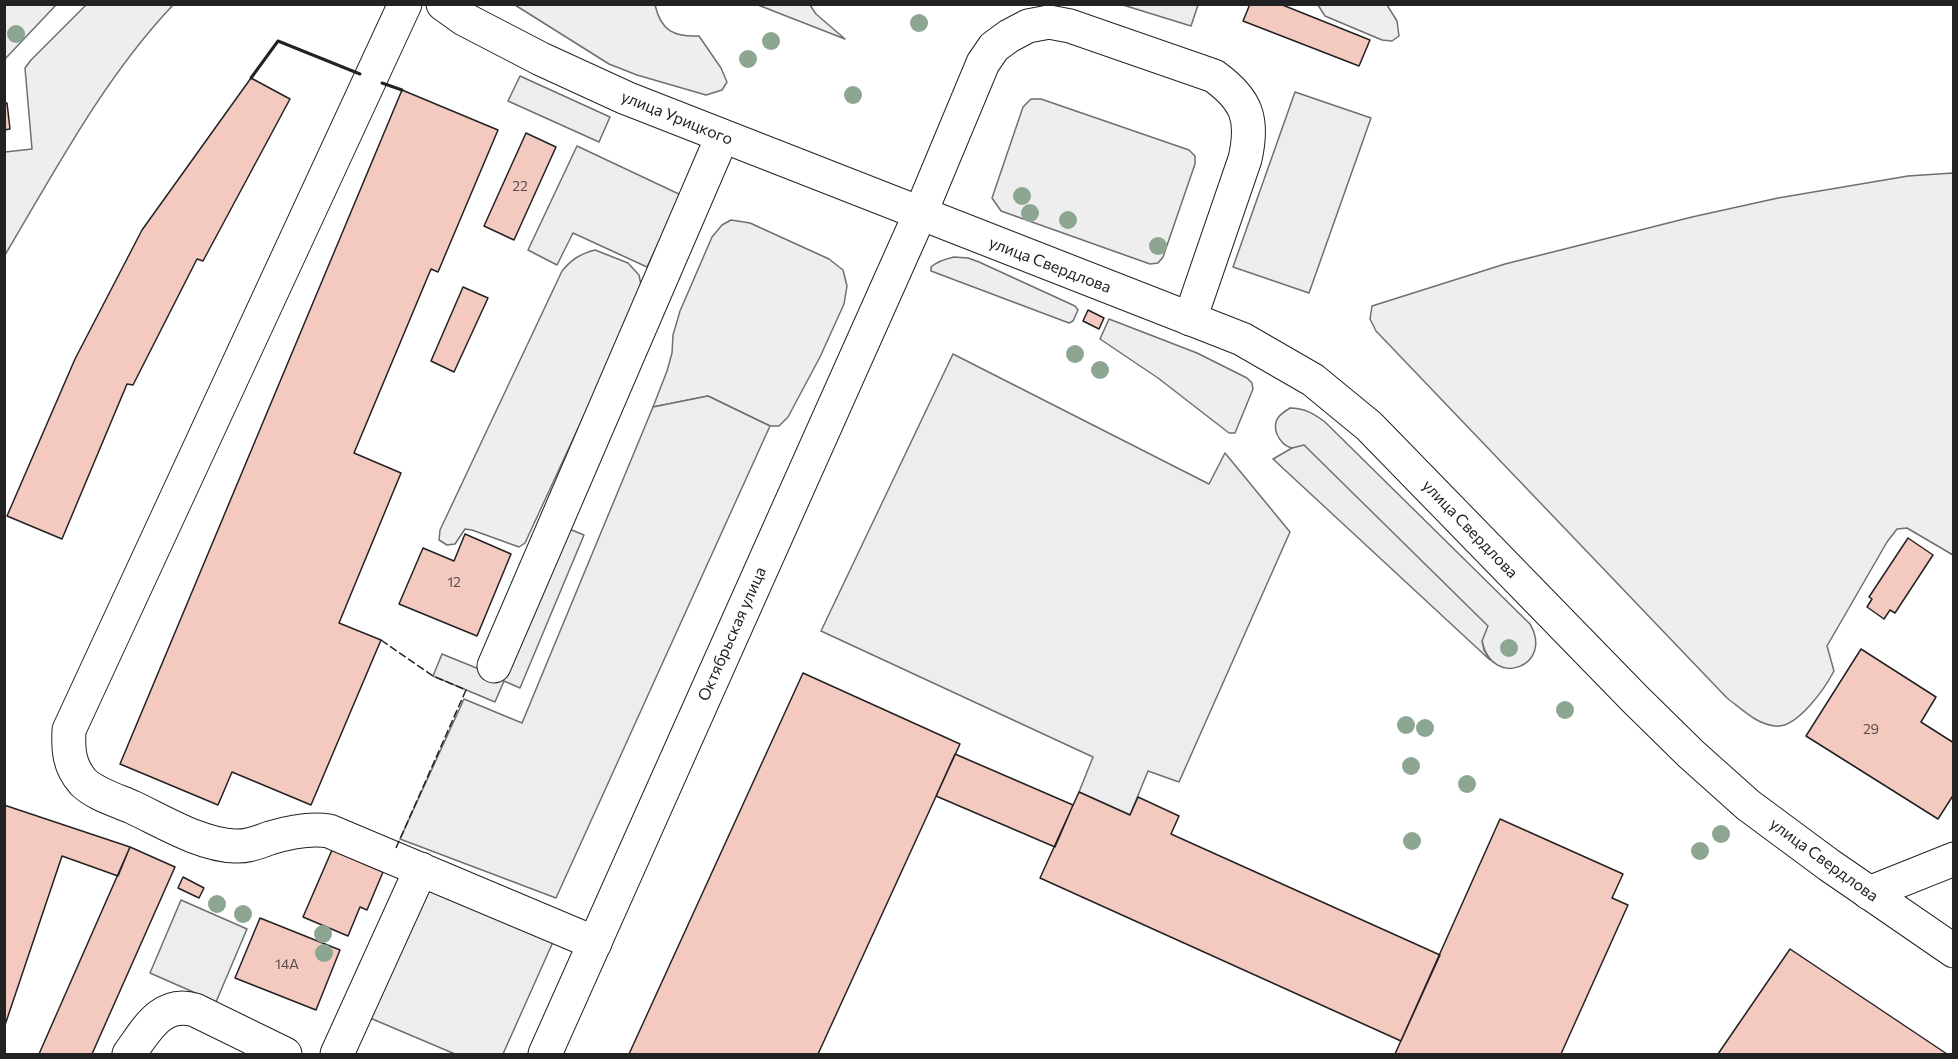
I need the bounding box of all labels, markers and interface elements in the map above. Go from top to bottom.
street label: улица Урицкого [618,87,736,149]
house number: 22 [512,178,528,194]
street label: улица Свердлова [986,233,1114,297]
street label: улица Свердлова [1418,476,1522,582]
street label: Октябрьская улица [694,564,770,704]
house number: 12 [447,574,461,590]
house number: 29 [1863,721,1879,737]
street label: улица Свердлова [1766,814,1882,906]
house number: 14А [275,956,299,972]

